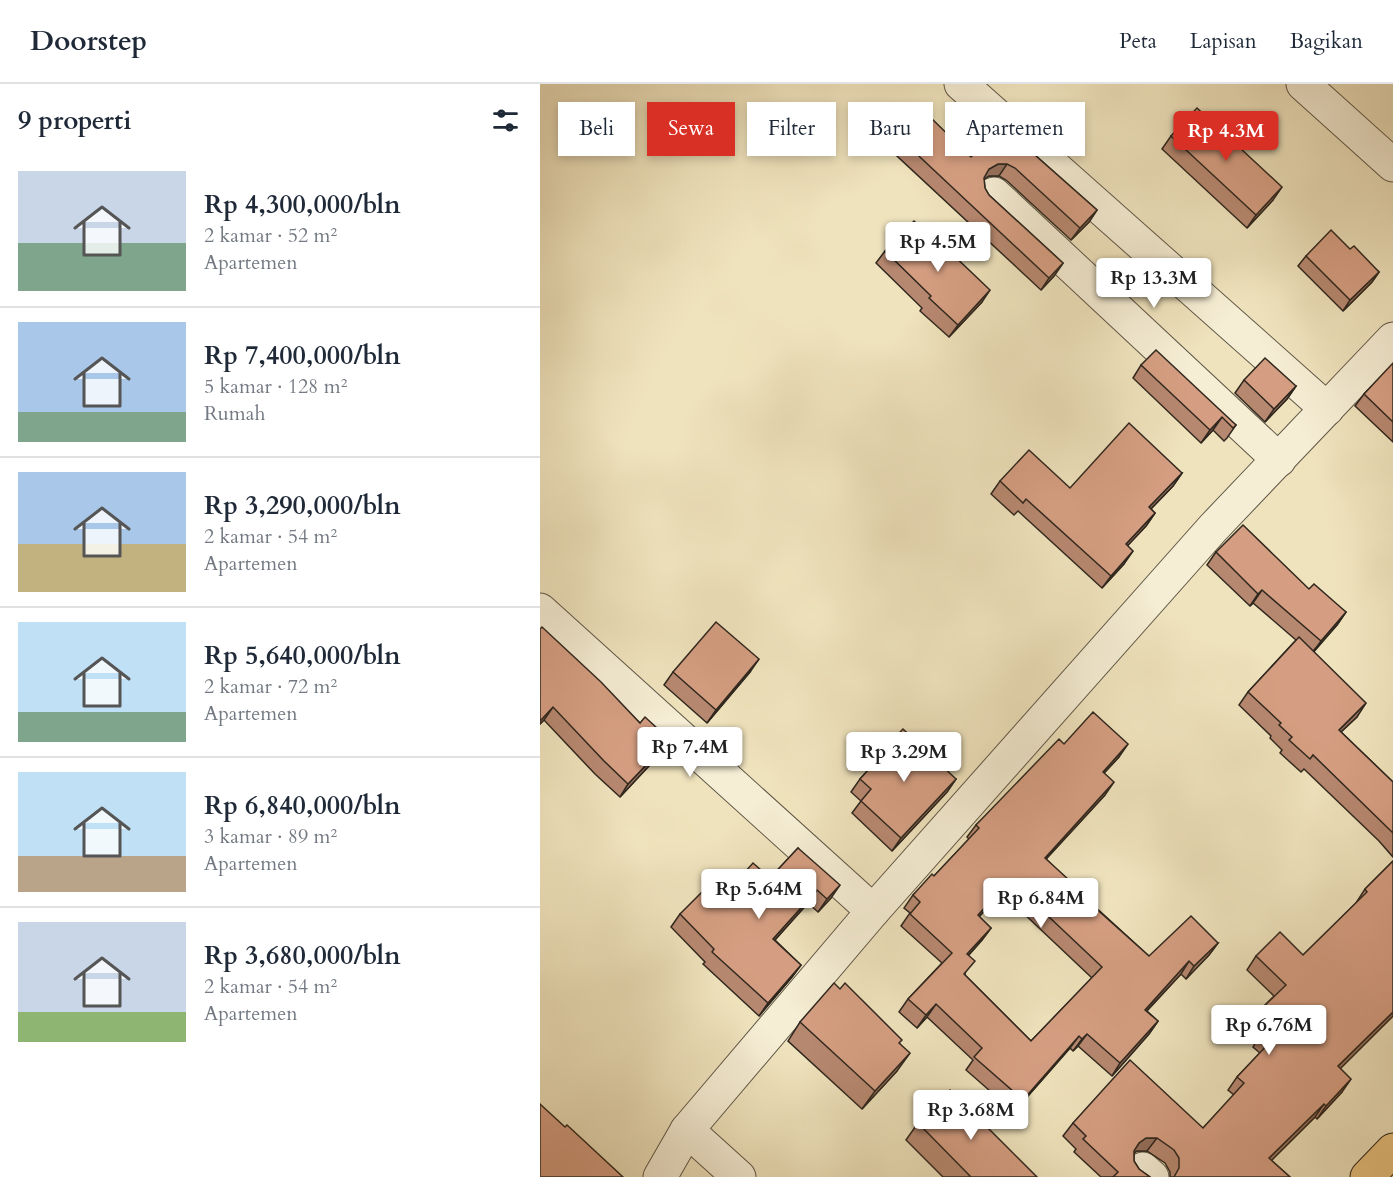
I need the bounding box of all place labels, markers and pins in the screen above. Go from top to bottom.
pin: Rp 4.3M [1171,111,1281,162]
pin: Rp 4.5M [883,222,993,273]
pin: Rp 13.3M [1092,258,1216,309]
pin: Rp 7.4M [635,727,745,778]
pin: Rp 3.29M [842,732,966,783]
pin: Rp 5.64M [697,869,821,920]
pin: Rp 6.84M [979,878,1103,929]
pin: Rp 6.76M [1207,1005,1331,1056]
pin: Rp 3.68M [909,1090,1033,1141]

